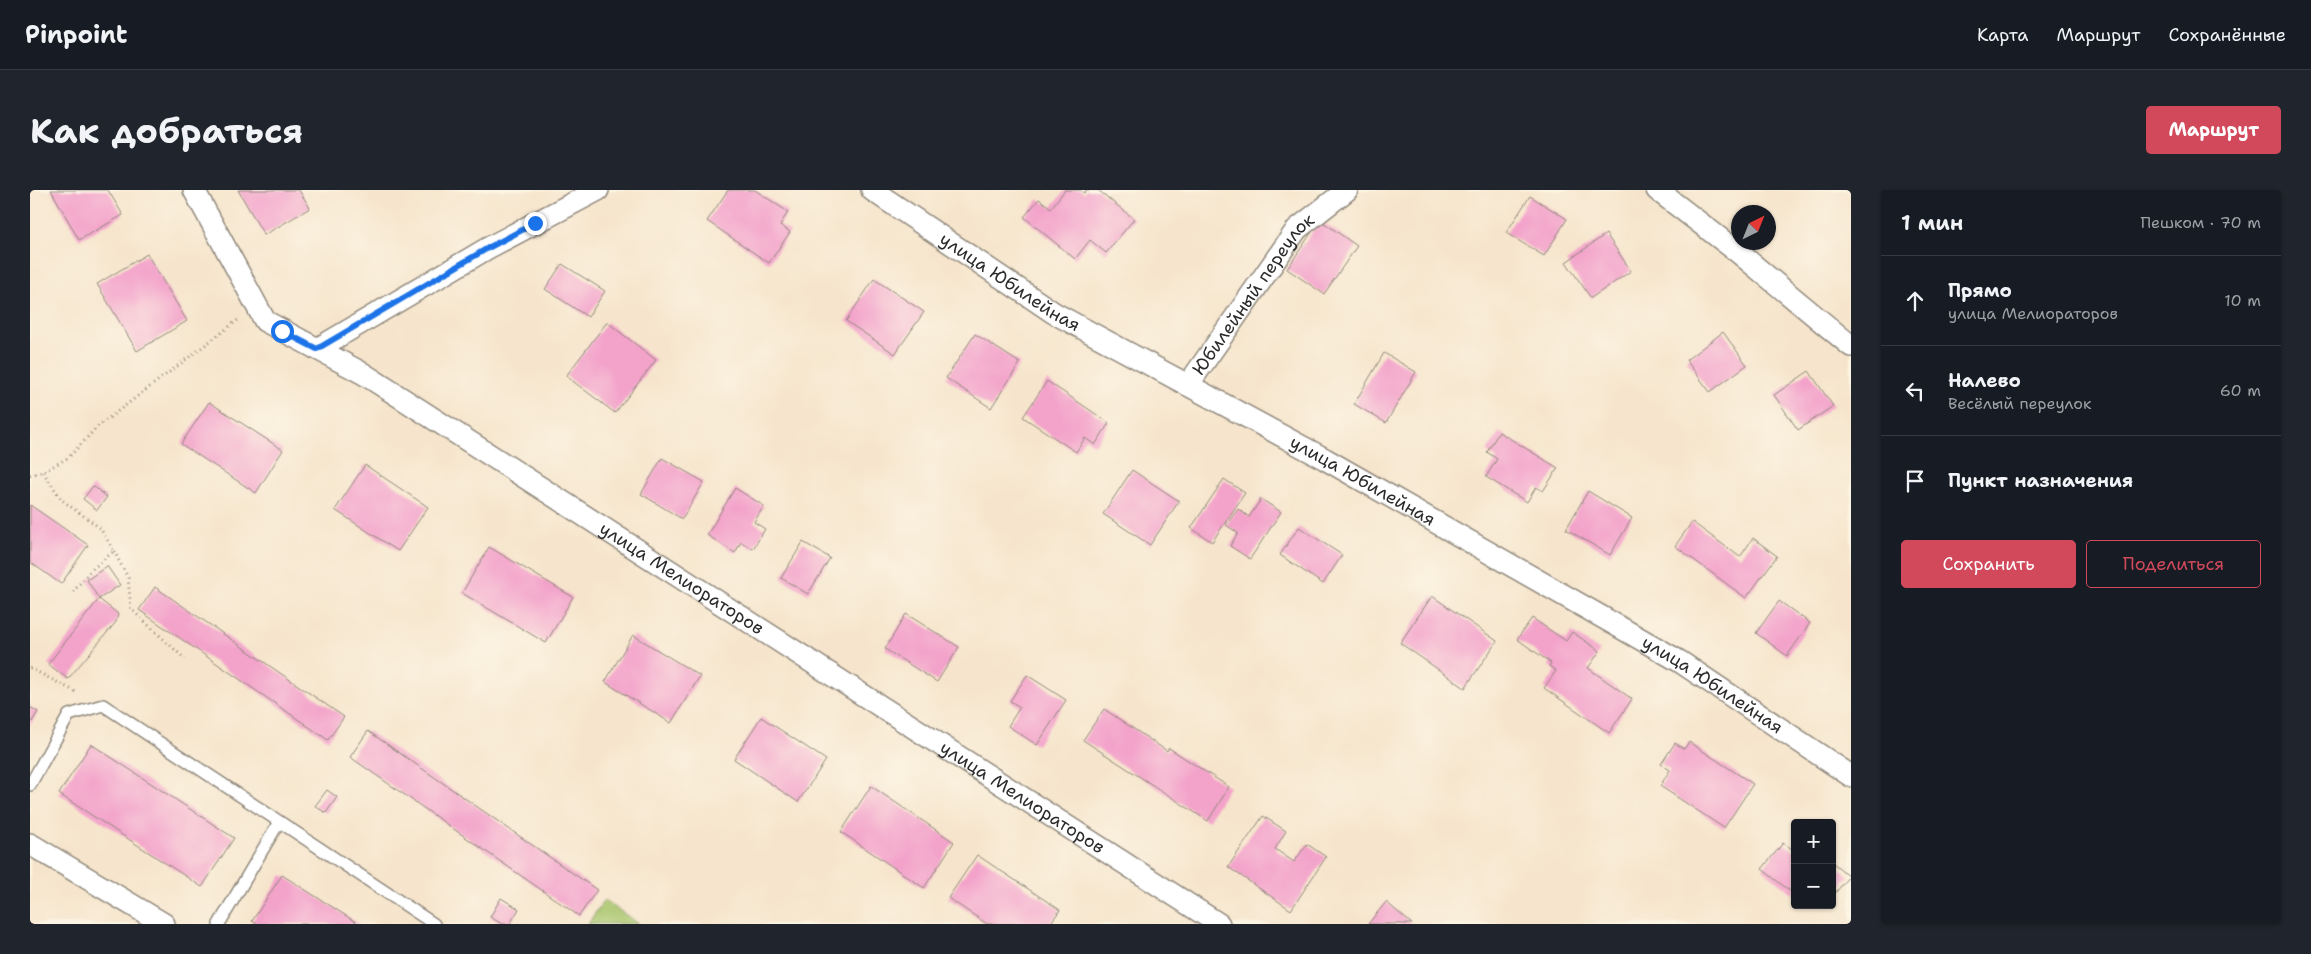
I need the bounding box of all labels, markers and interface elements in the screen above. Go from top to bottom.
text: Pinpoint [25,19,127,51]
text: Карта [1977,23,2028,47]
text: Маршрут [2056,23,2140,47]
text: Сохранённые [2168,23,2286,47]
button: Маршрут [2146,106,2281,154]
text: Как добраться [30,107,303,154]
north arrow [1731,205,1776,250]
street label: Юбилейный переулок [1187,208,1320,380]
text: 1 мин [1901,209,1963,237]
route end [524,212,547,235]
text: Пешком · 70 m [2140,212,2261,233]
street label: улица Юбилейная [935,227,1084,337]
text: Прямо [1948,278,2012,303]
icon: ahead [1901,287,1929,315]
text: 10 m [2224,290,2261,311]
text: улица Мелиораторов [1948,303,2118,324]
route start [271,320,294,343]
text: Налево [1948,368,2021,393]
icon: left [1901,377,1929,405]
text: 60 m [2220,380,2261,401]
text: Весёлый переулок [1948,393,2092,414]
street label: улица Юбилейная [1286,430,1440,532]
icon: arrive [1901,467,1929,495]
text: Пункт назначения [1948,468,2133,493]
street label: улица Мелиораторов [595,517,769,640]
button: Сохранить [1901,540,2076,588]
button: Поделиться [2086,540,2261,588]
street label: улица Юбилейная [1638,630,1788,739]
street label: улица Мелиораторов [935,736,1109,859]
map controls [1791,819,1836,909]
button: + [1791,819,1836,864]
button: − [1791,864,1836,909]

